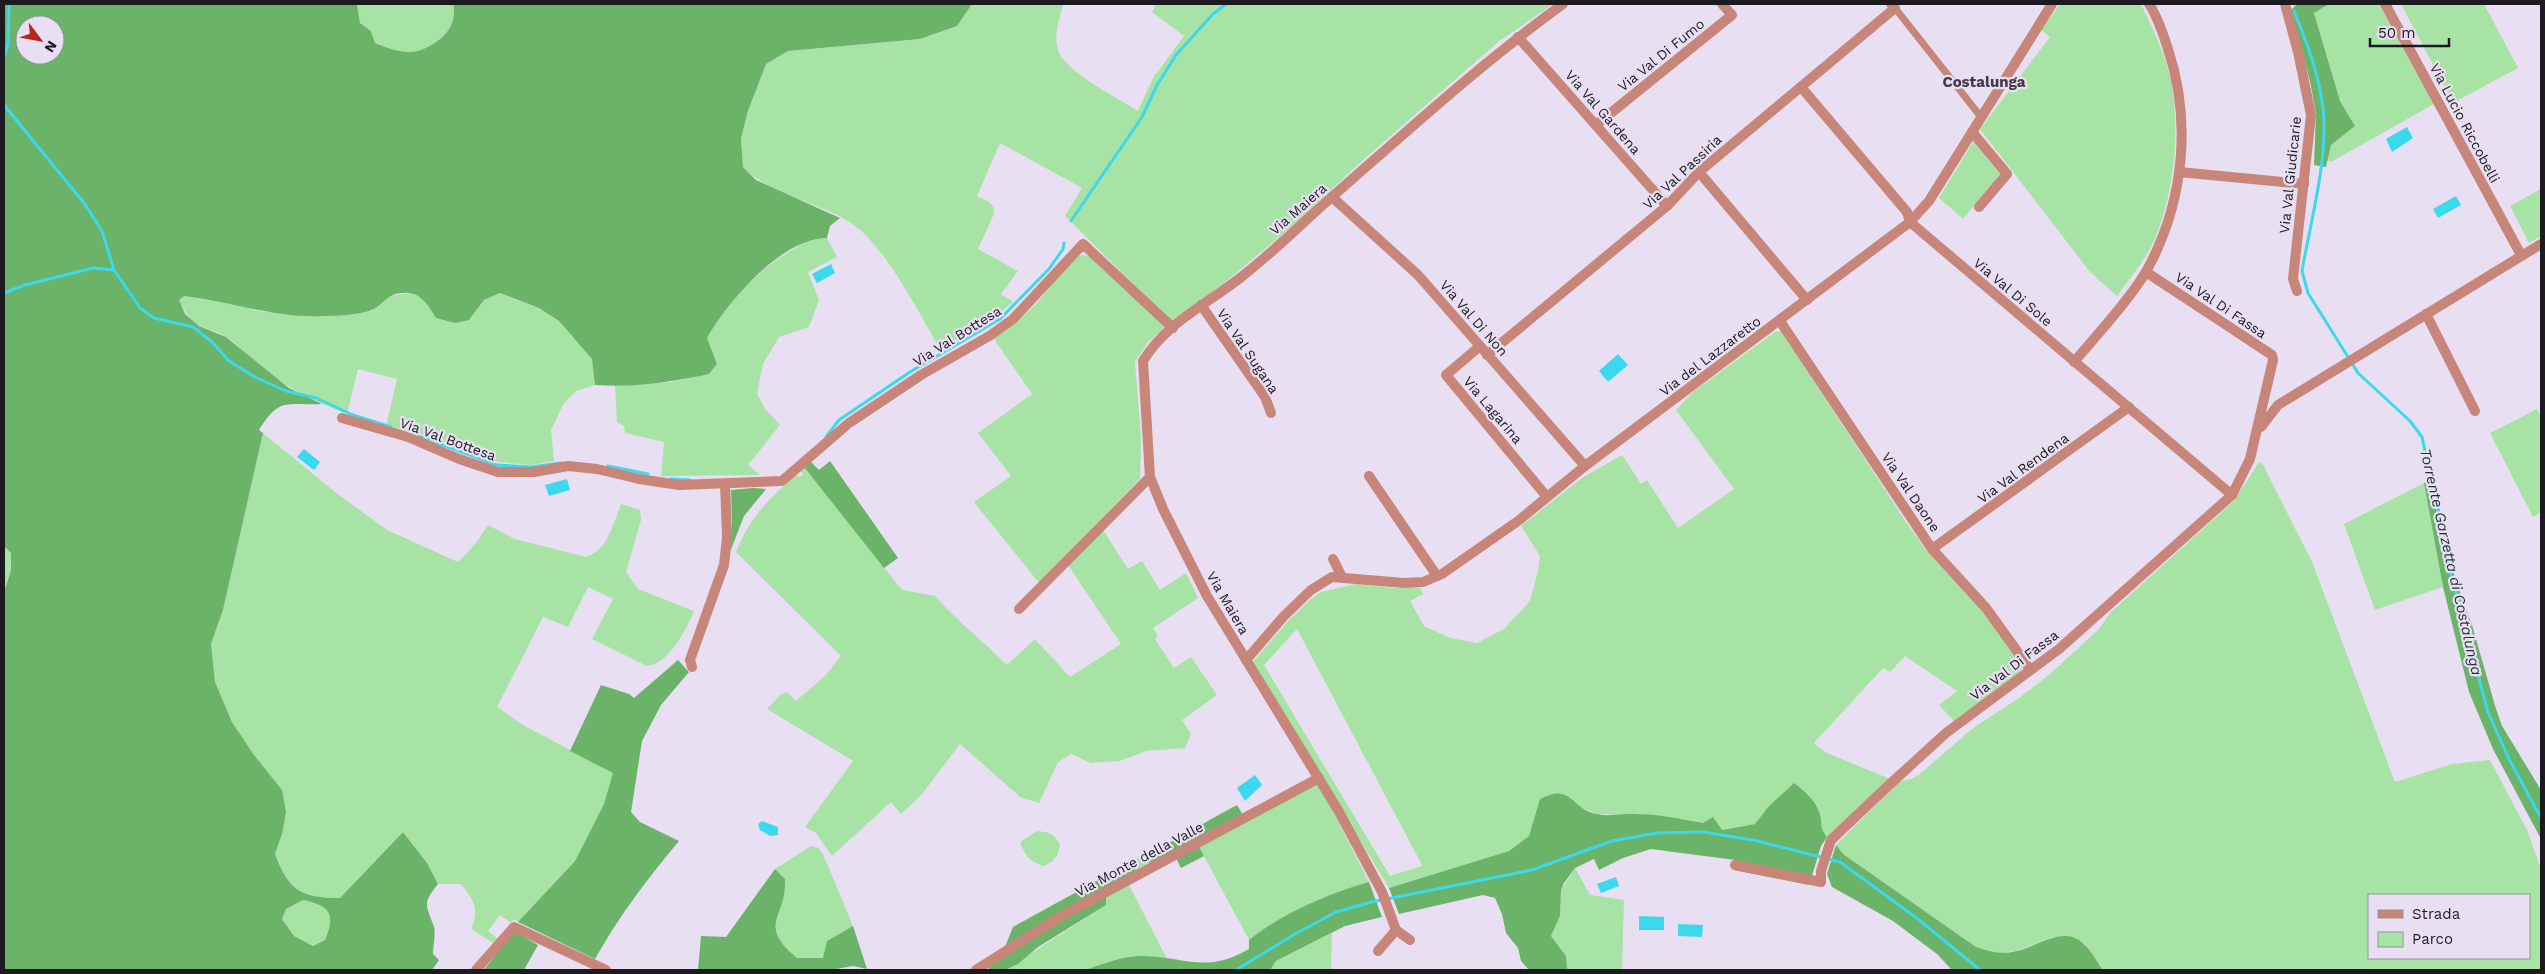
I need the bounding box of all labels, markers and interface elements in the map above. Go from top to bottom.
north arrow [15,15,65,65]
street label: Via Val Di Fumo [1615,15,1707,95]
scale bar [2370,15,2449,47]
text: 50 m [2378,24,2415,42]
text: N [41,38,61,56]
street label: Via Lucio Riccobelli [2427,61,2503,185]
street label: Via Val Gardena [1562,67,1644,157]
district label: Costalunga [1942,73,2026,91]
street label: Via Val Giudicarie [2276,116,2304,234]
street label: Via Val Passiria [1639,131,1725,213]
street label: Via Maiera [1266,180,1330,238]
street label: Via Val Di Sole [1970,254,2056,330]
street label: Via Val Di Fassa [2172,269,2270,341]
street label: Via Val Di Non [1437,277,1511,359]
street label: Via Val Bottesa [910,302,1004,370]
street label: Via Val Sugana [1214,306,1282,397]
street label: Via del Lazzaretto [1656,313,1764,399]
street label: Via Lagarina [1460,373,1526,447]
street label: Via Val Bottesa [398,414,498,464]
street label: Via Val Rendena [1974,430,2072,506]
water label: Torrente Garzetta di Costalunga [2416,447,2486,677]
street label: Via Val Daone [1878,449,1944,535]
street label: Via Maiera [1204,569,1253,637]
street label: Via Val Di Fassa [1967,627,2061,703]
street label: Via Monte della Valle [1072,818,1206,900]
legend [2368,894,2530,959]
text: Strada [2412,905,2461,923]
text: Parco [2412,930,2453,948]

